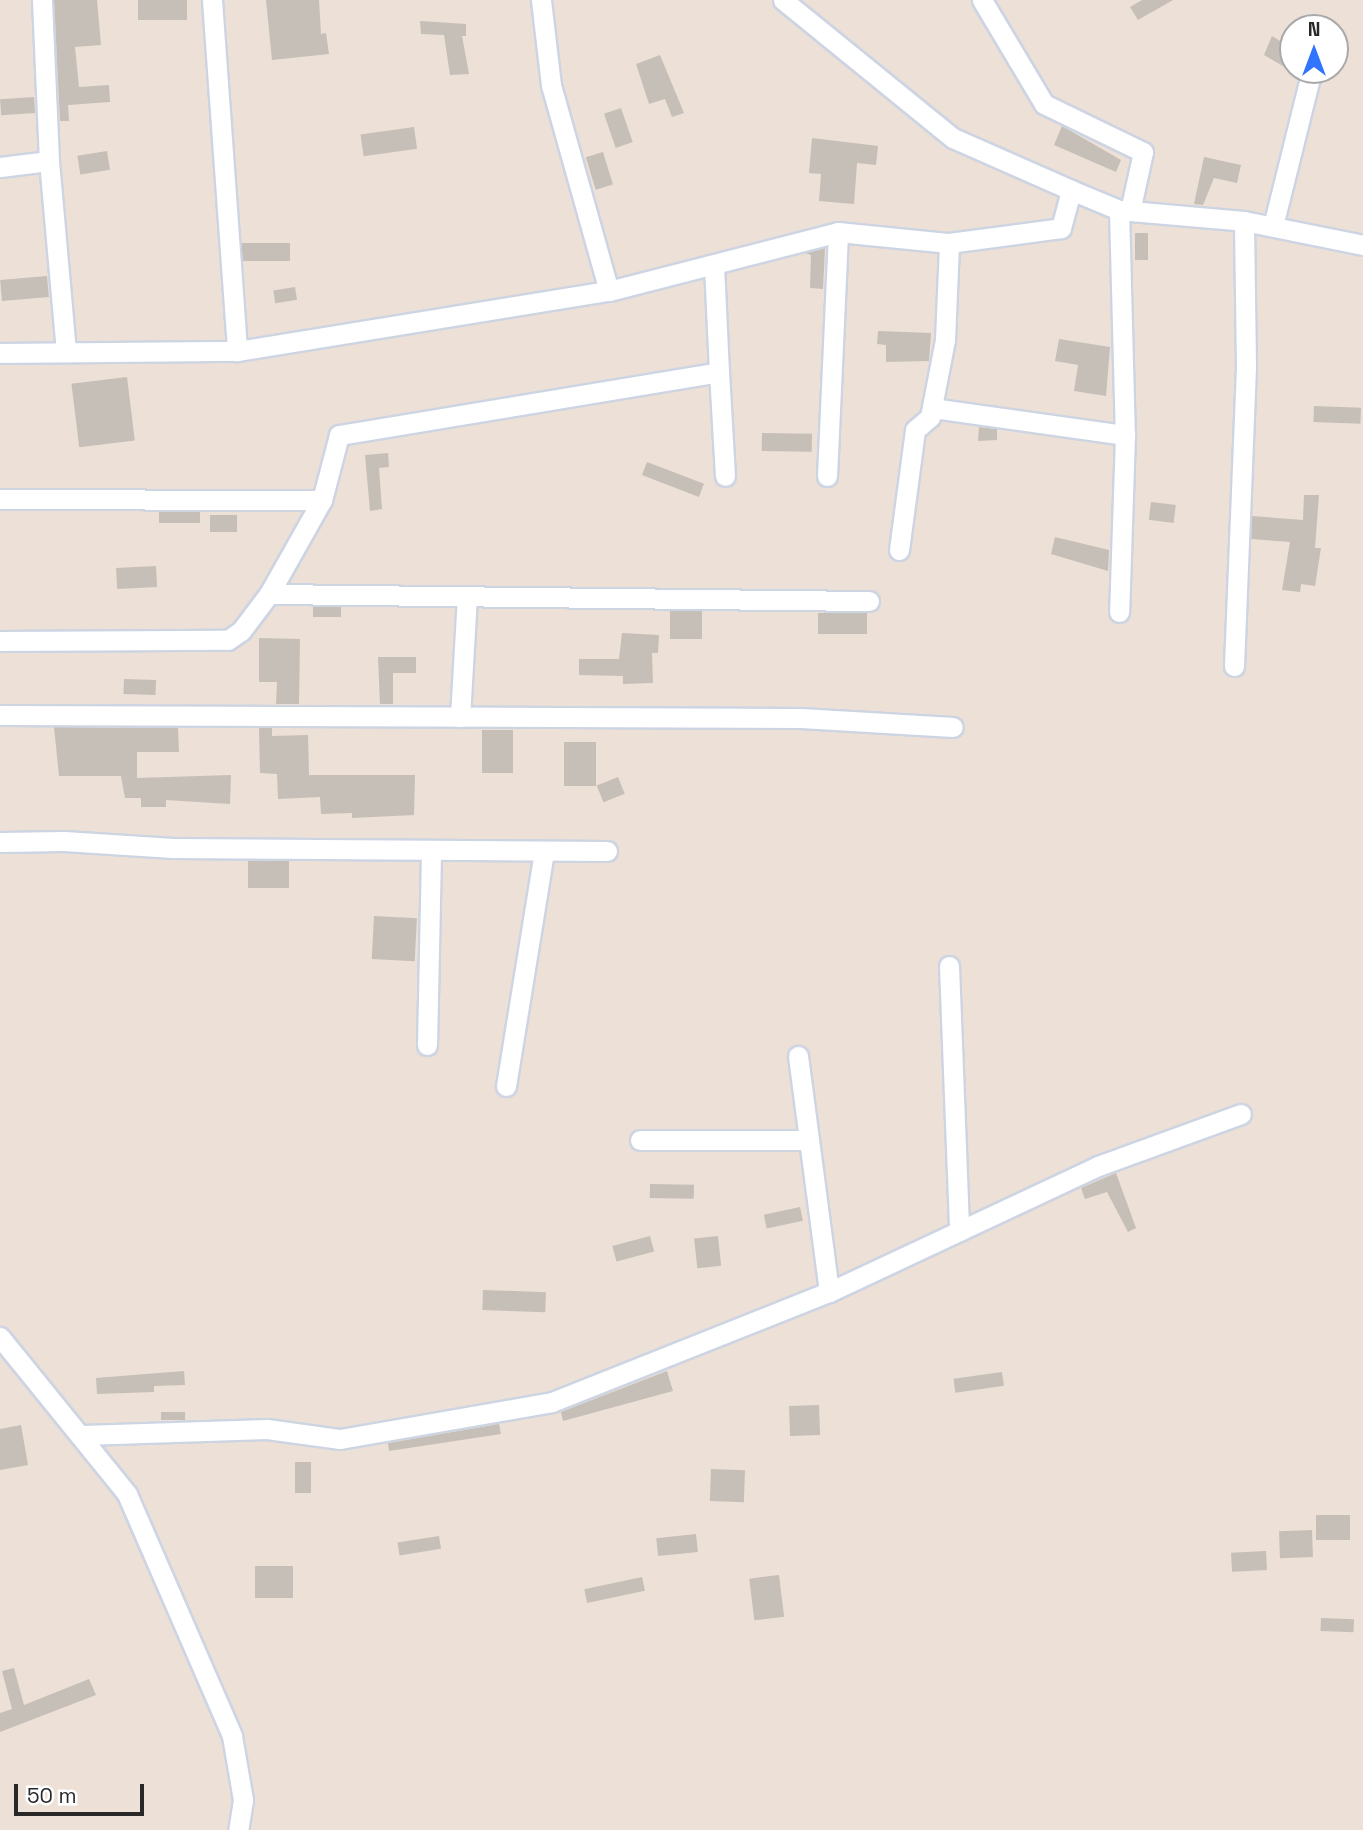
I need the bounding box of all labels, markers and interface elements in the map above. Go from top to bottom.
north arrow [1279,14,1349,84]
text: N [1308,17,1320,42]
scale bar [18,1770,147,1814]
text: 50 m [27,1782,77,1809]

